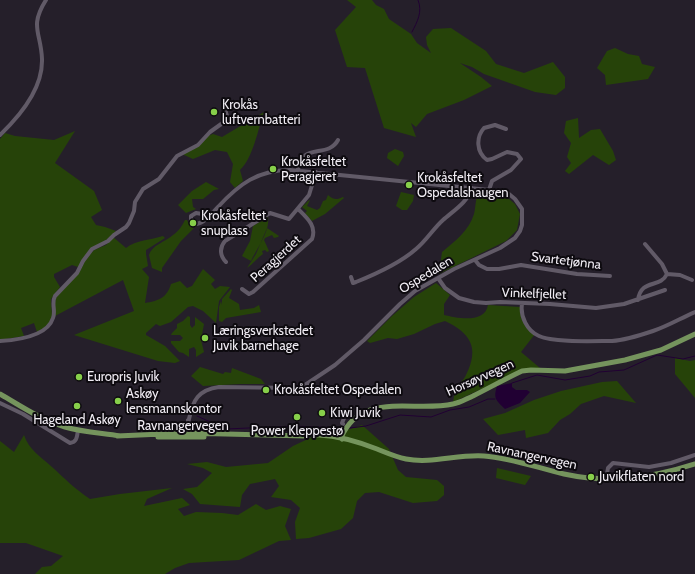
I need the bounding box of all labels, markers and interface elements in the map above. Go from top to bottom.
place label: Krokås luftvernbatteri [222,97,300,128]
marker: Krokås luftvernbatteri [209,107,219,117]
place label: Krokåsfeltet Peragjeret [281,154,346,185]
marker: Krokåsfeltet Peragjeret [268,164,278,174]
place label: Krokåsfeltet Ospedalshaugen [417,170,509,201]
marker: Krokåsfeltet Ospedalshaugen [404,180,414,190]
place label: Krokåsfeltet snuplass [201,208,266,239]
marker: Krokåsfeltet snuplass [188,218,198,228]
street label: Peragjerdet [248,232,304,286]
street label: Svartetjønna [530,249,602,273]
street label: Ospedalen [396,253,456,297]
street label: Vinkelfjellet [501,285,567,303]
place label: Læringsverkstedet Juvik barnehage [213,323,313,354]
marker: Læringsverkstedet Juvik barnehage [200,333,210,343]
street label: Horsøyvegen [444,356,516,400]
place label: Europris Juvik [87,369,159,385]
marker: Europris Juvik [74,372,84,382]
place label: Krokåsfeltet Ospedalen [274,382,402,398]
marker: Krokåsfeltet Ospedalen [261,385,271,395]
place label: Askøy lensmannskontor [126,386,221,417]
marker: Askøy lensmannskontor [113,396,123,406]
marker: Hageland Askøy [72,401,82,411]
place label: Kiwi Juvik [330,405,380,421]
marker: Kiwi Juvik [317,408,327,418]
place label: Hageland Askøy [33,412,121,428]
marker: Power Kleppestø [292,412,302,422]
street label: Ravnangervegen [137,418,229,434]
place label: Power Kleppestø [251,423,343,439]
street label: Ravnangervegen [486,439,578,473]
place label: Juvikflaten nord [599,469,684,485]
marker: Juvikflaten nord [586,472,596,482]

